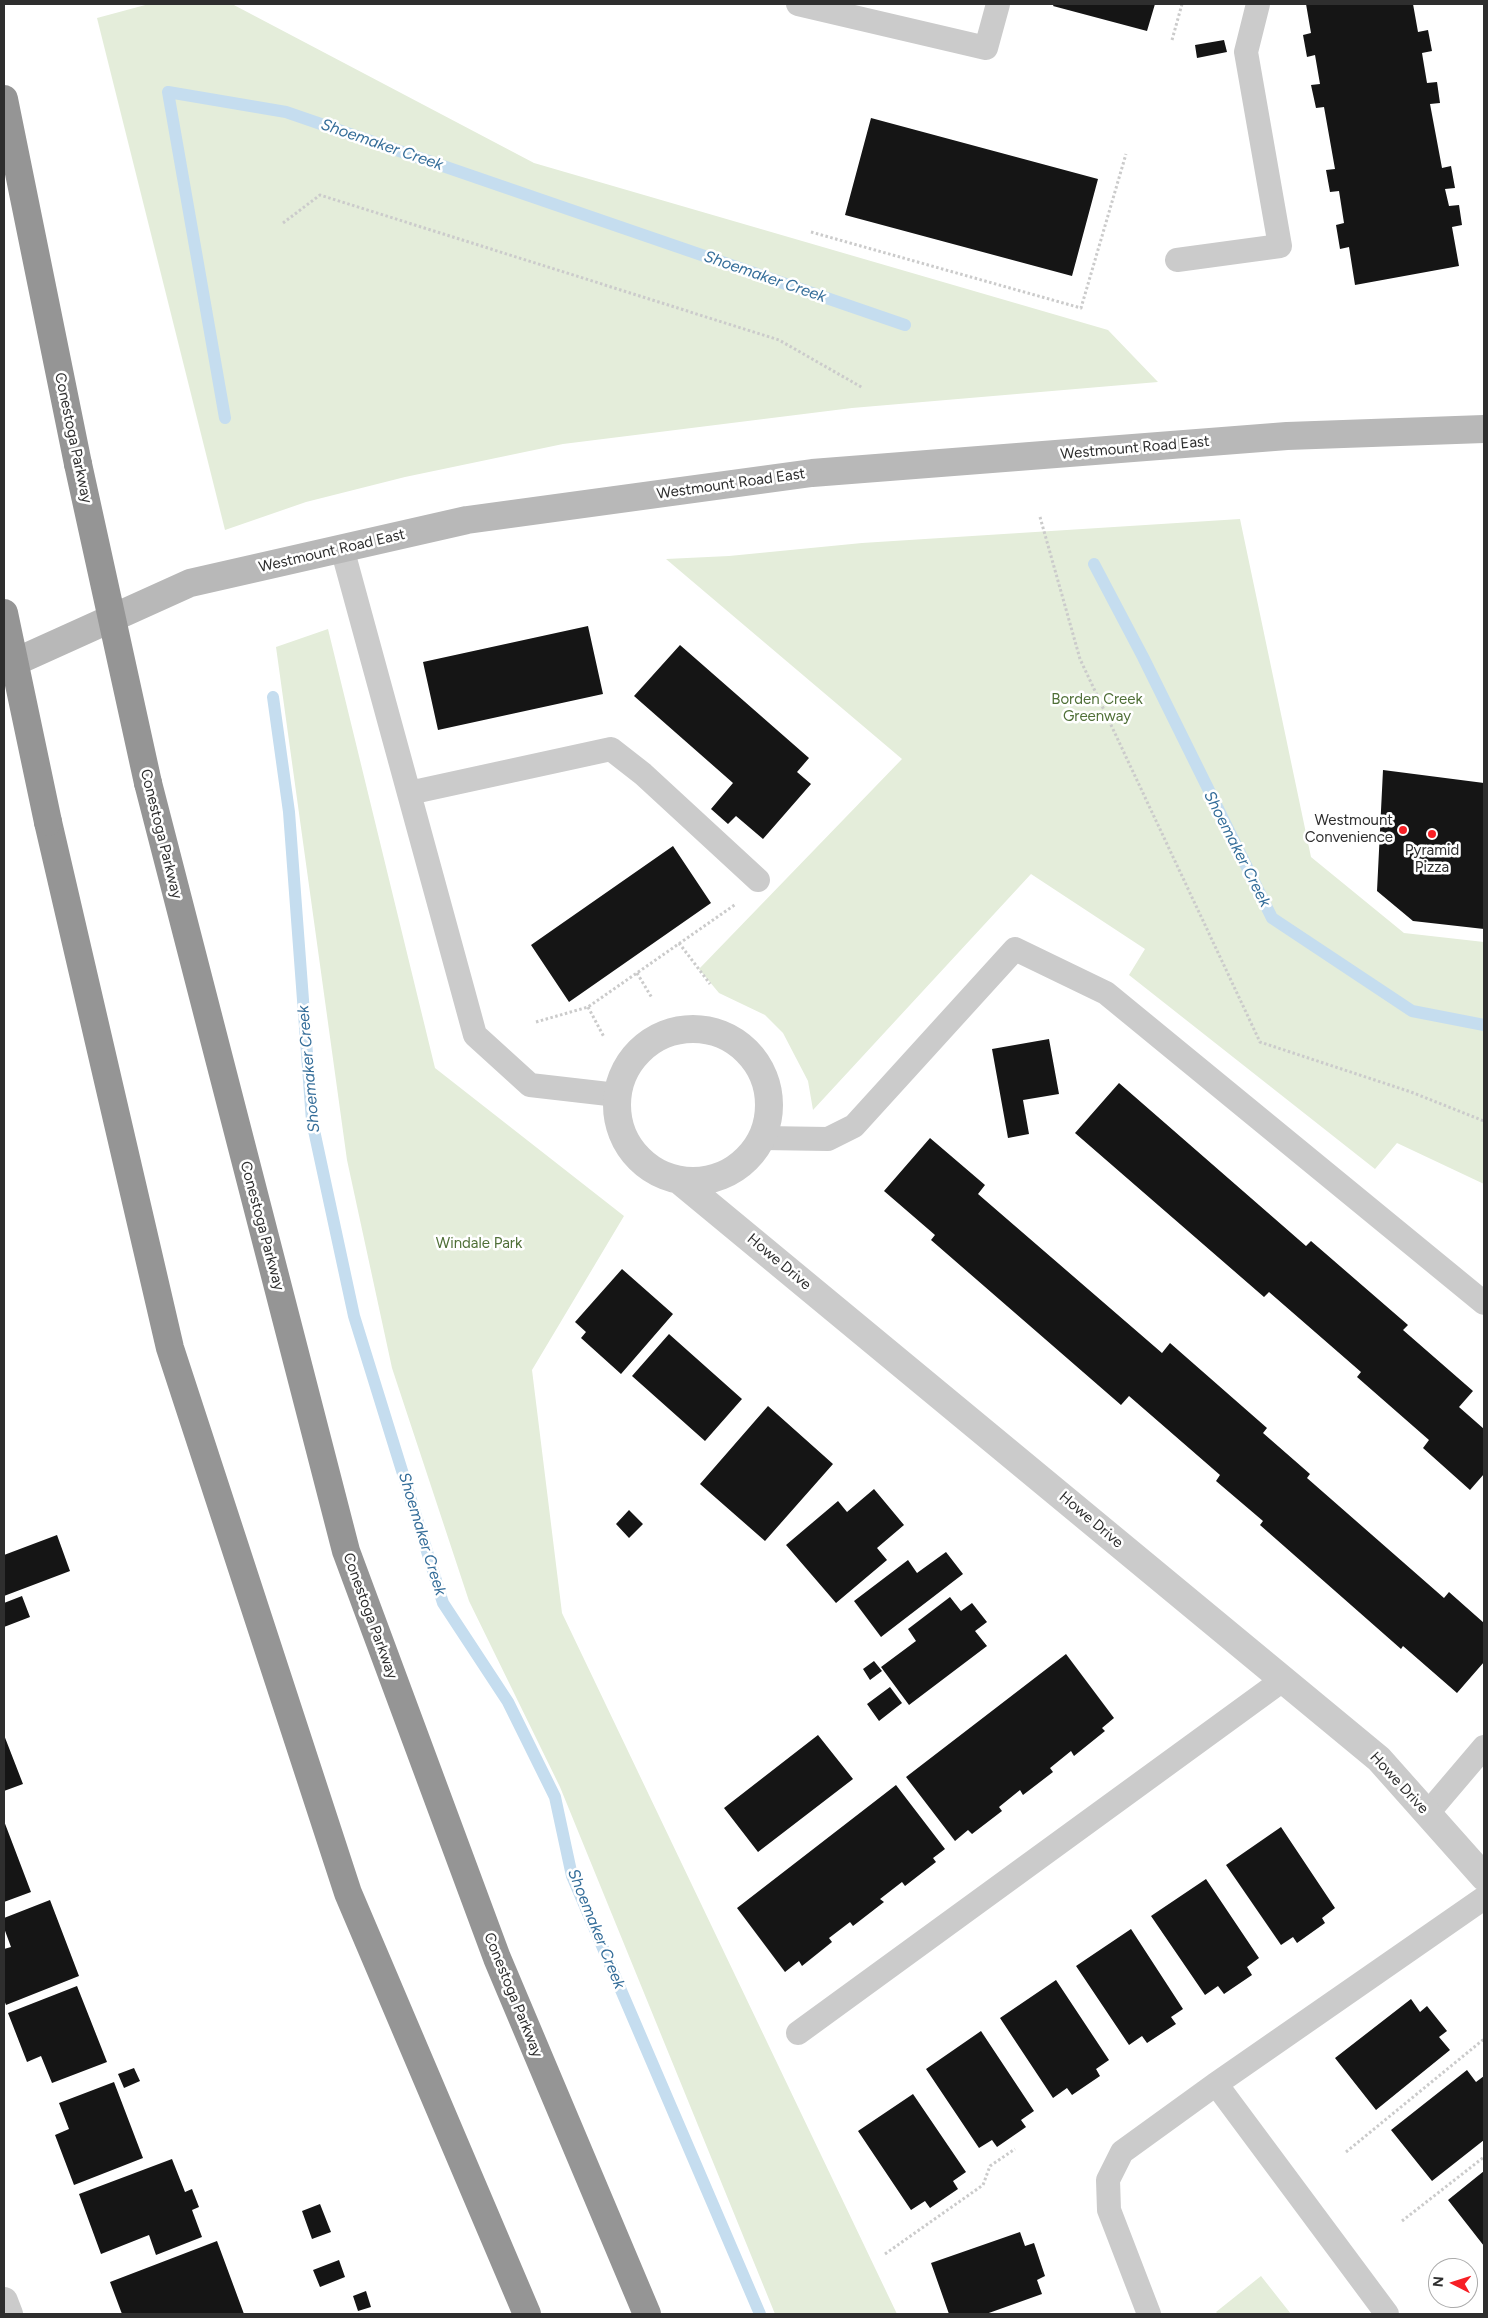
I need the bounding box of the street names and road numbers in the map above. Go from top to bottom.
street label: Conestoga Parkway [50,371,96,505]
street label: Westmount Road East [1060,433,1210,463]
street label: Westmount Road East [656,465,806,503]
street label: Westmount Road East [257,525,407,577]
street label: Conestoga Parkway [136,767,186,901]
street label: Conestoga Parkway [236,1159,288,1293]
street label: Howe Drive [743,1230,815,1294]
street label: Howe Drive [1055,1488,1127,1552]
street label: Conestoga Parkway [339,1550,401,1682]
street label: Howe Drive [1366,1748,1432,1818]
street label: Conestoga Parkway [480,1930,546,2060]

